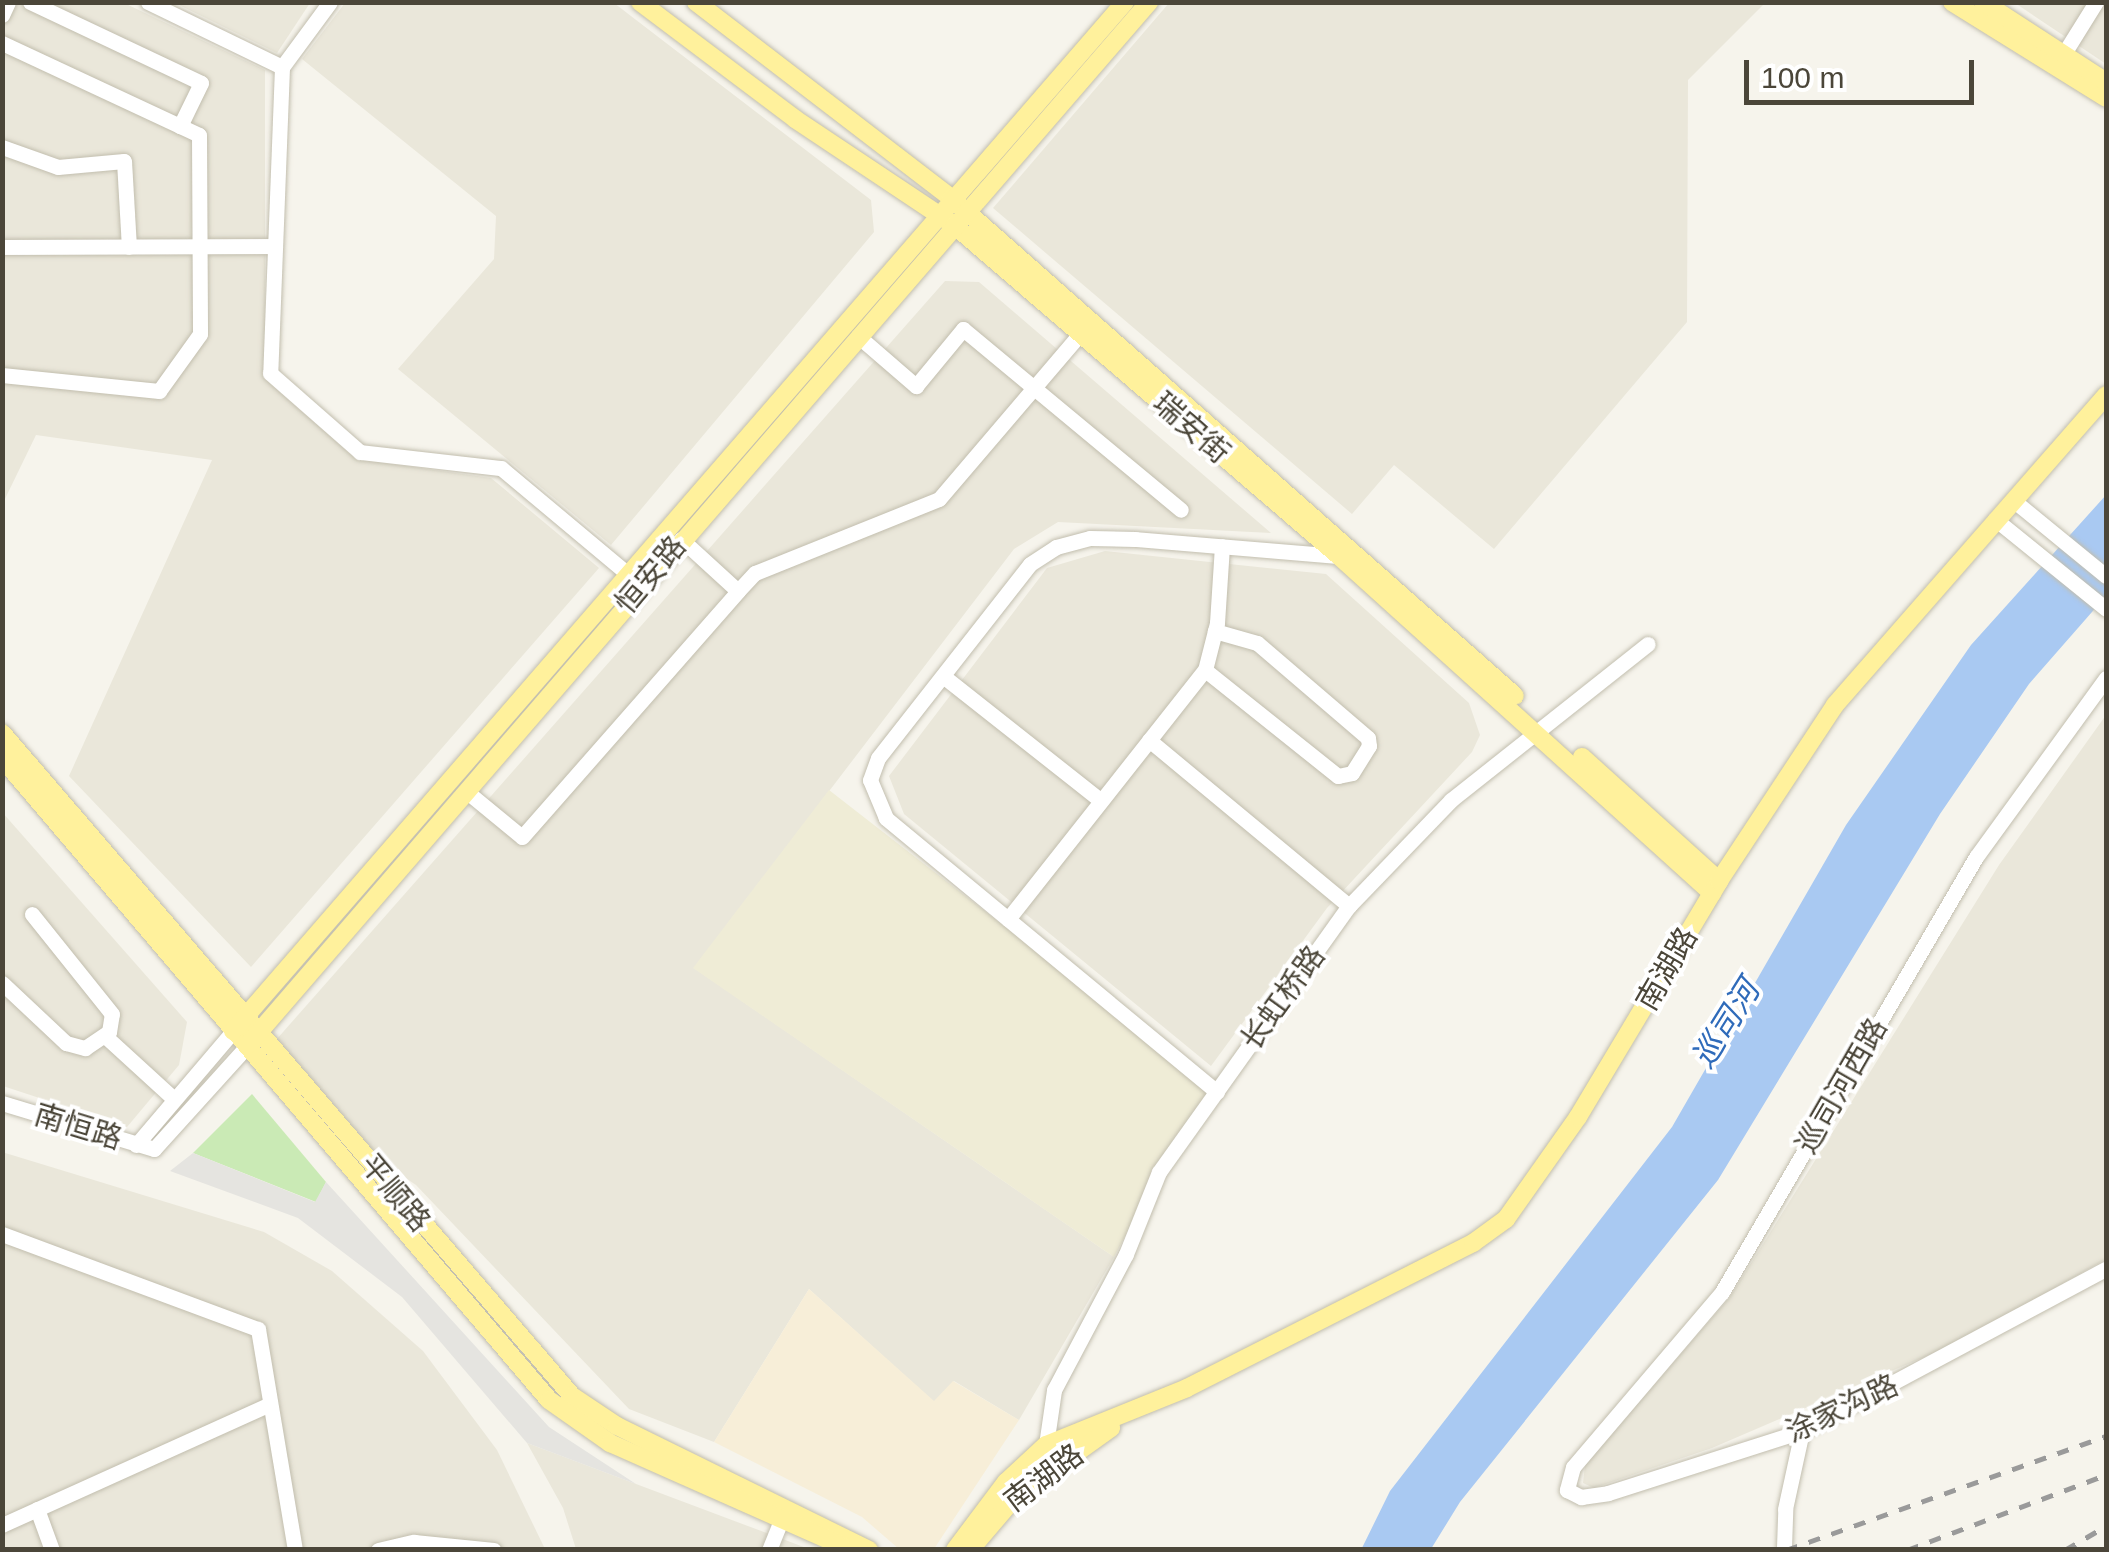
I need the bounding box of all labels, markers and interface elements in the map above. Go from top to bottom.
scale bar [1749,40,1979,102]
text: 100 m [1761,61,1844,94]
street label: 瑞安街 [1145,385,1237,471]
street label: 恒安路 [608,529,694,621]
street label: 南湖路 [1629,921,1705,1017]
street label: 长虹桥路 [1233,939,1333,1057]
water label: 巡司河 [1684,973,1768,1075]
street label: 巡司河西路 [1789,1012,1895,1160]
street label: 南恒路 [30,1097,126,1157]
street label: 平顺路 [352,1147,438,1239]
street label: 涂家沟路 [1780,1367,1904,1451]
street label: 南湖路 [997,1437,1091,1519]

